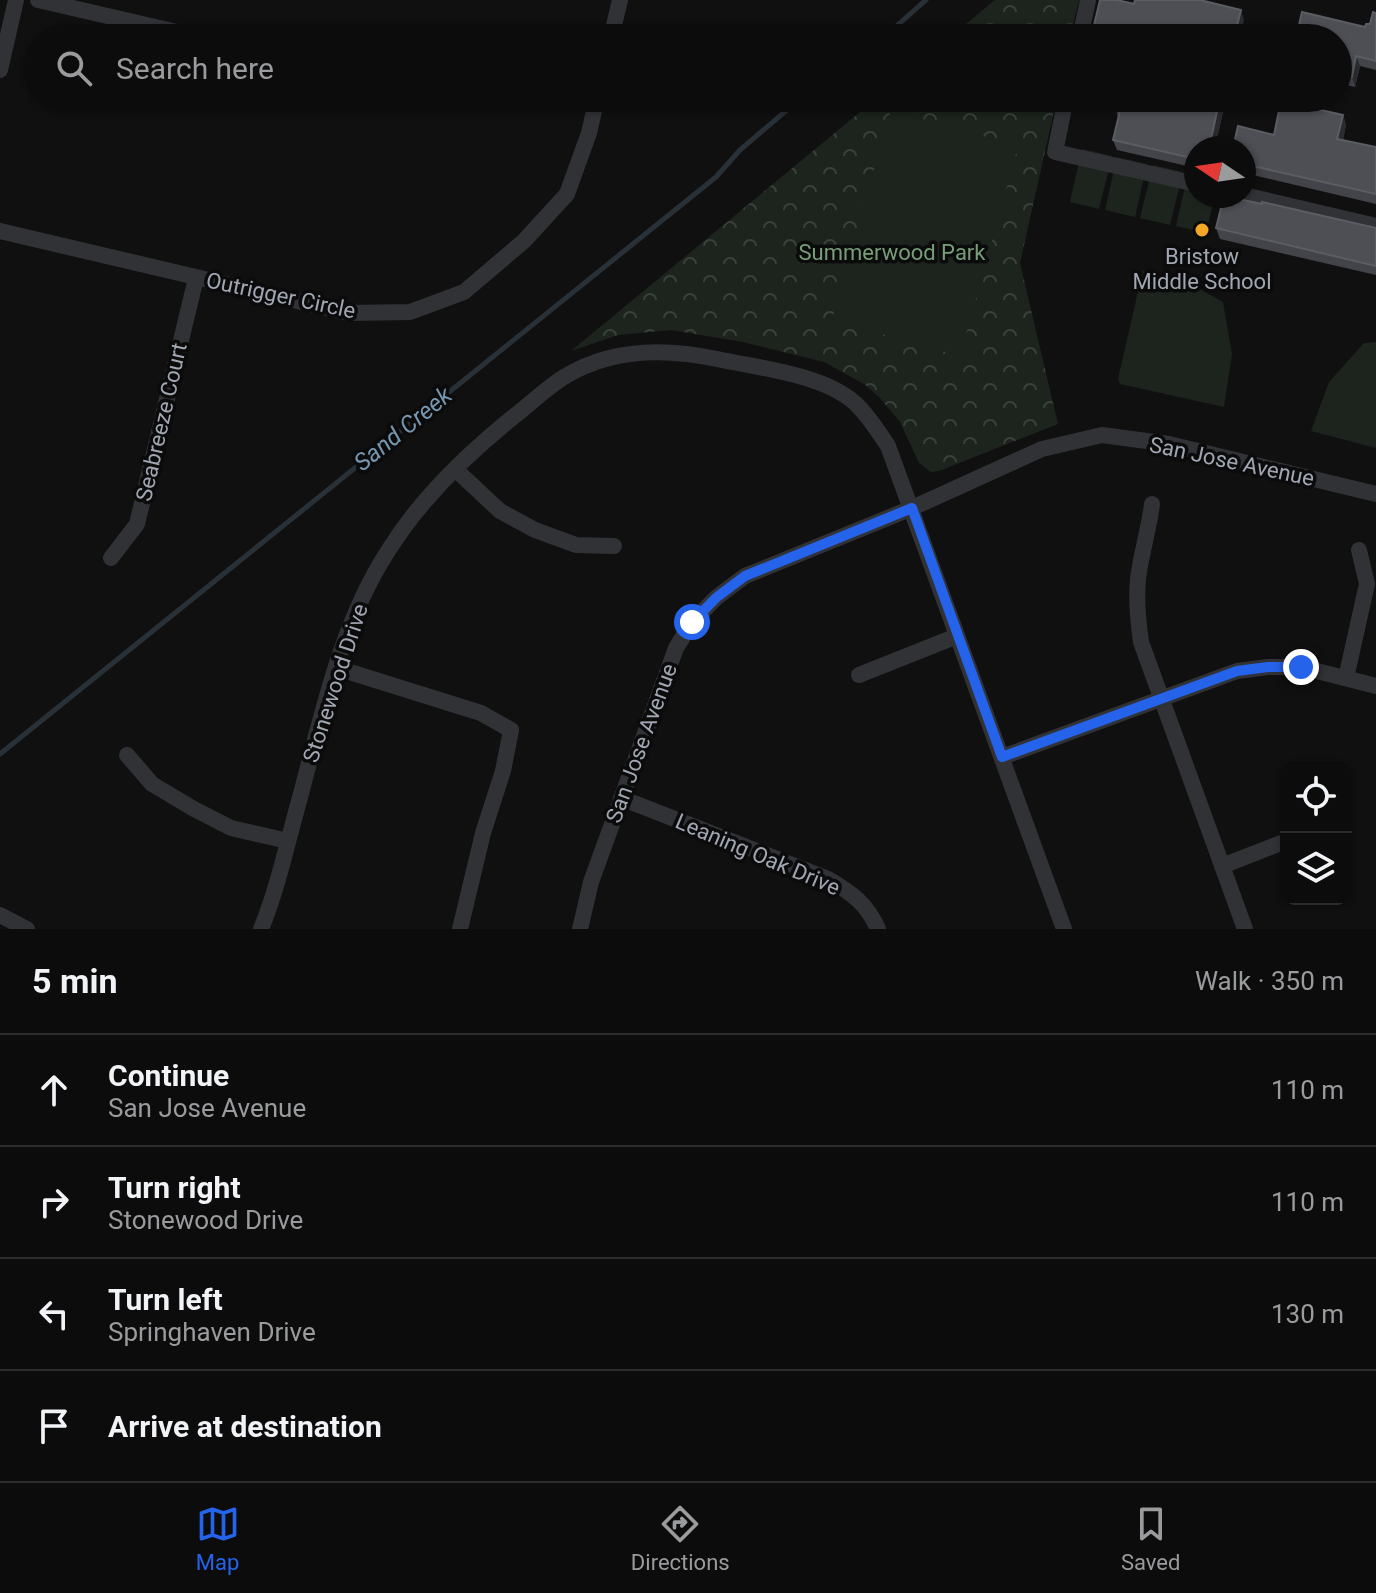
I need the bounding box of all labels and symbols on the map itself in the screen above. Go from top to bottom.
north arrow [1184,136,1256,208]
marker: Bristow Middle School [1193,221,1211,239]
park label: Summerwood Park [799,240,986,265]
place label: Bristow Middle School [1133,244,1271,294]
street label: Outrigger Circle [204,267,358,324]
street label: Seabreeze Court [131,341,192,504]
water label: Sand Creek [348,380,458,477]
street label: San Jose Avenue [1147,432,1317,491]
street label: Stonewood Drive [298,601,373,766]
route start [674,604,710,640]
route end [1283,649,1319,685]
street label: San Jose Avenue [601,660,682,826]
street label: Leaning Oak Drive [672,809,844,900]

